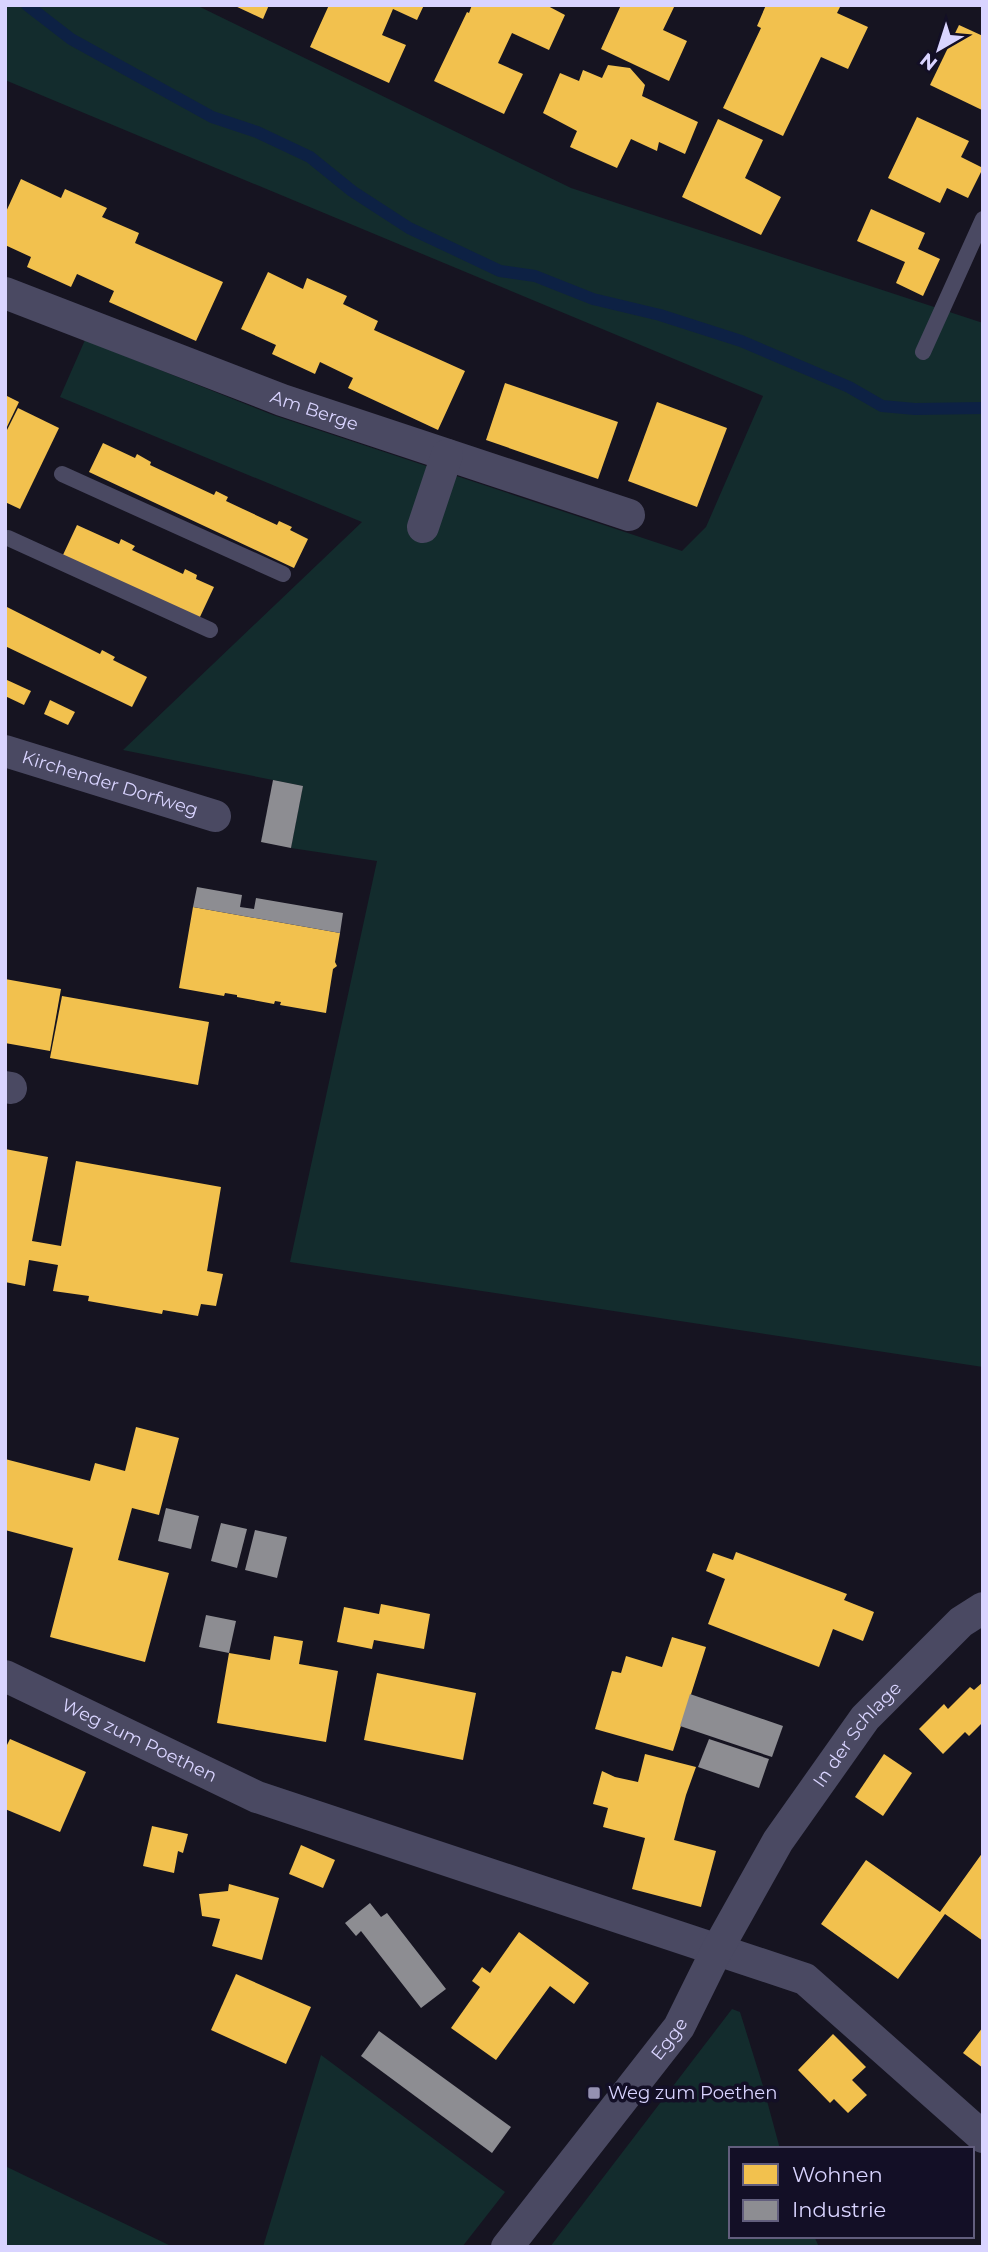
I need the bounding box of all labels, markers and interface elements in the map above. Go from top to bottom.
north arrow [904,14,974,84]
text: N [915,48,942,76]
street label: Am Berge [267,386,361,436]
street label: Kirchender Dorfweg [19,746,201,821]
street label: In der Schlage [808,1677,906,1792]
street label: Weg zum Poethen [58,1694,220,1787]
street label: Egge [646,2014,693,2064]
place label: Weg zum Poethen [608,2082,777,2104]
marker: Weg zum Poethen [586,2085,602,2101]
legend [729,2147,974,2238]
text: Wohnen [792,2162,883,2187]
text: Industrie [792,2197,886,2222]

